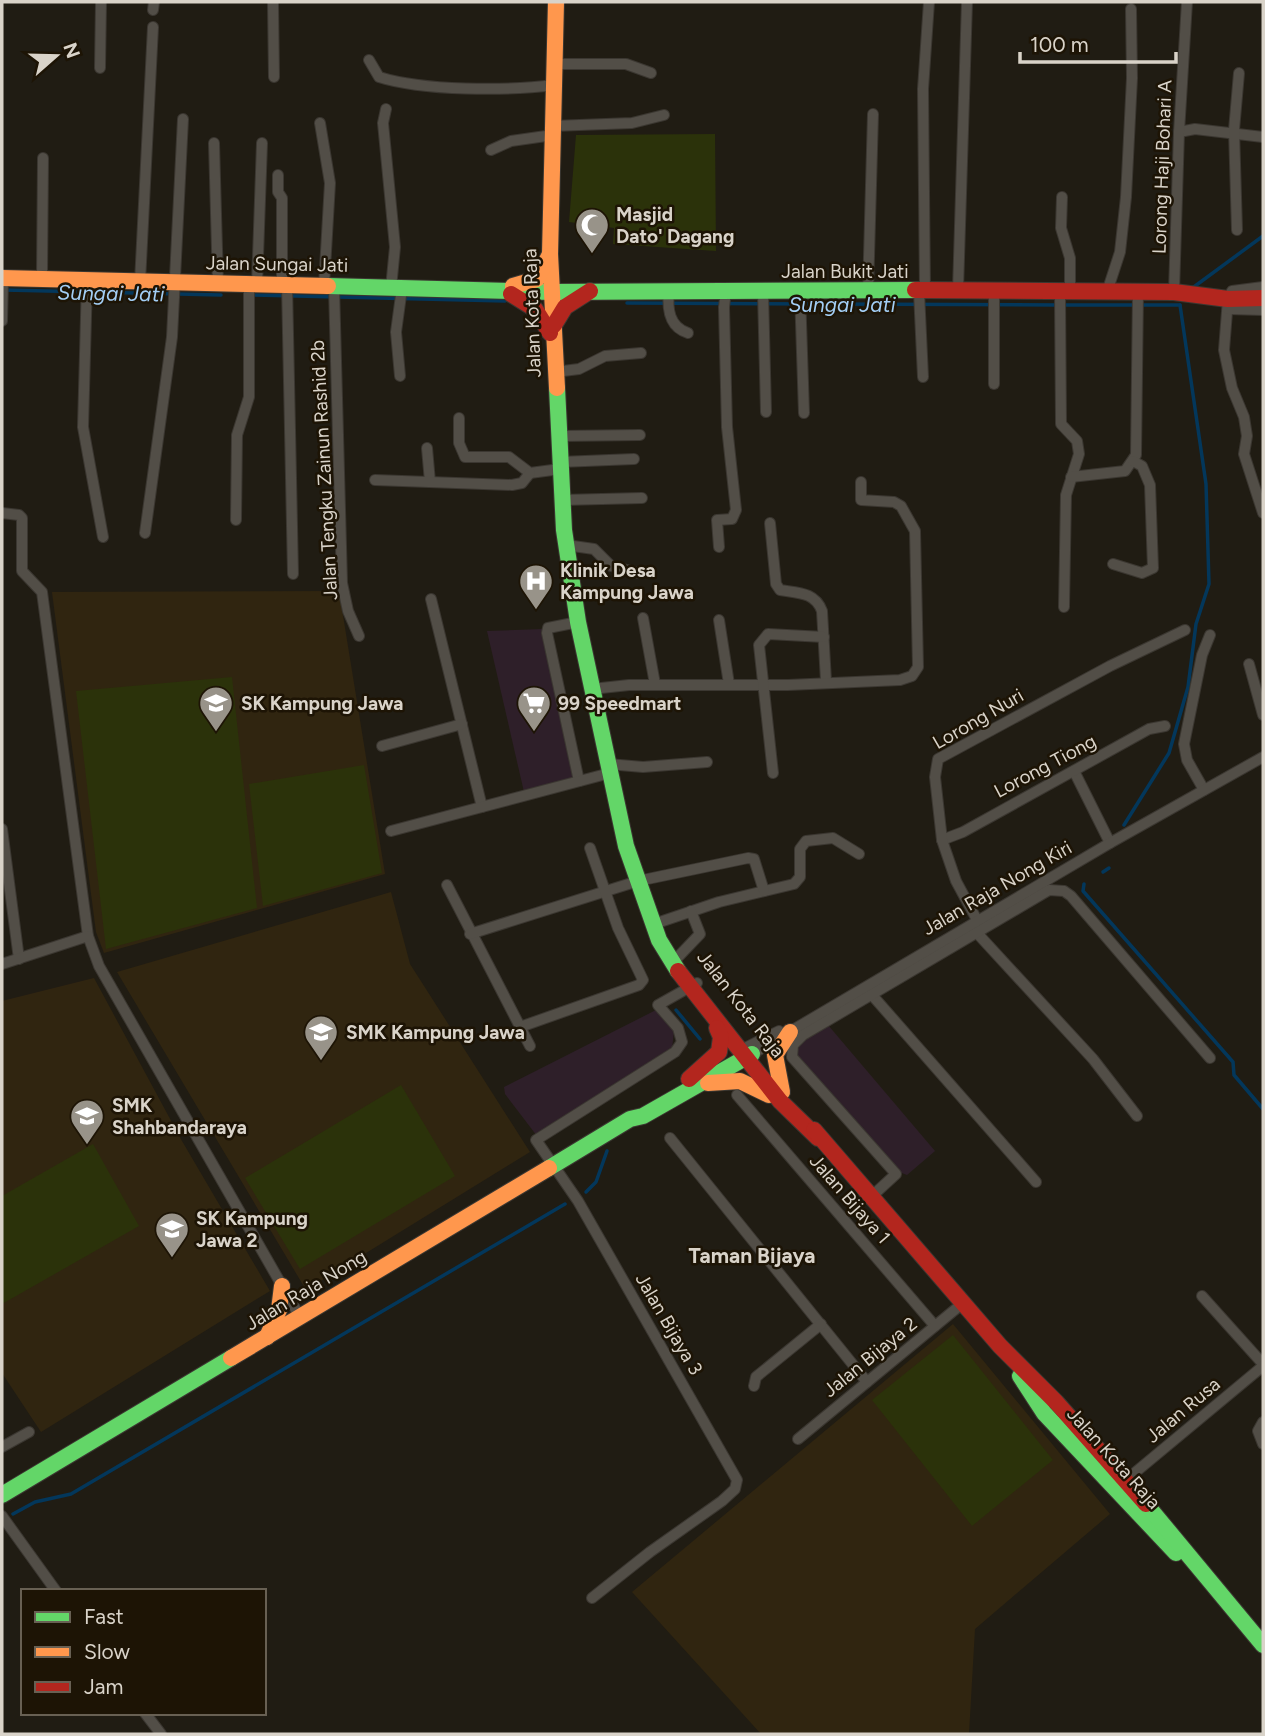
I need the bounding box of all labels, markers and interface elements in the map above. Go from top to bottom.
north arrow [21,21,91,91]
scale bar [1020,21,1176,65]
text: 100 m [1030,32,1089,57]
text: N [58,40,85,61]
street label: Lorong Haji Bohari A [1147,79,1177,254]
place label: Masjid Dato' Dagang [616,203,734,248]
mosque icon: Masjid Dato' Dagang [573,206,611,255]
street label: Jalan Kota Raja [518,248,546,378]
street label: Jalan Sungai Jati [206,251,348,277]
street label: Jalan Bukit Jati [781,260,909,283]
water label: Sungai Jati [57,280,165,306]
water label: Sungai Jati [788,292,896,317]
street label: Jalan Tengku Zainun Rashid 2b [306,339,342,601]
place label: Klinik Desa Kampung Jawa [560,559,694,604]
hospital icon: Klinik Desa Kampung Jawa [517,562,555,611]
school or university icon: SK Kampung Jawa [197,684,235,733]
supermarket icon: 99 Speedmart [515,684,553,733]
street label: Lorong Nuri [929,684,1027,754]
place label: SK Kampung Jawa [241,692,403,715]
place label: 99 Speedmart [558,692,682,715]
street label: Lorong Tiong [990,729,1100,803]
street label: Jalan Raja Nong Kiri [918,836,1076,940]
street label: Jalan Kota Raja [692,946,790,1062]
school or university icon: SMK Kampung Jawa [302,1013,340,1062]
place label: SMK Kampung Jawa [346,1021,525,1044]
place label: SMK Shahbandaraya [112,1094,247,1139]
school or university icon: SMK Shahbandaraya [68,1097,106,1146]
street label: Jalan Bijaya 1 [805,1149,895,1249]
place label: SK Kampung Jawa 2 [196,1207,308,1252]
school or university icon: SK Kampung Jawa 2 [153,1210,191,1259]
district label: Taman Bijaya [689,1243,815,1268]
street label: Jalan Raja Nong [241,1245,371,1335]
street label: Jalan Bijaya 3 [631,1269,707,1379]
street label: Jalan Bijaya 2 [818,1312,922,1402]
street label: Jalan Rusa [1141,1372,1225,1448]
street label: Jalan Kota Raja [1062,1402,1166,1514]
legend [21,1589,266,1715]
text: Fast [84,1604,124,1629]
text: Slow [84,1639,130,1664]
text: Jam [84,1674,123,1699]

